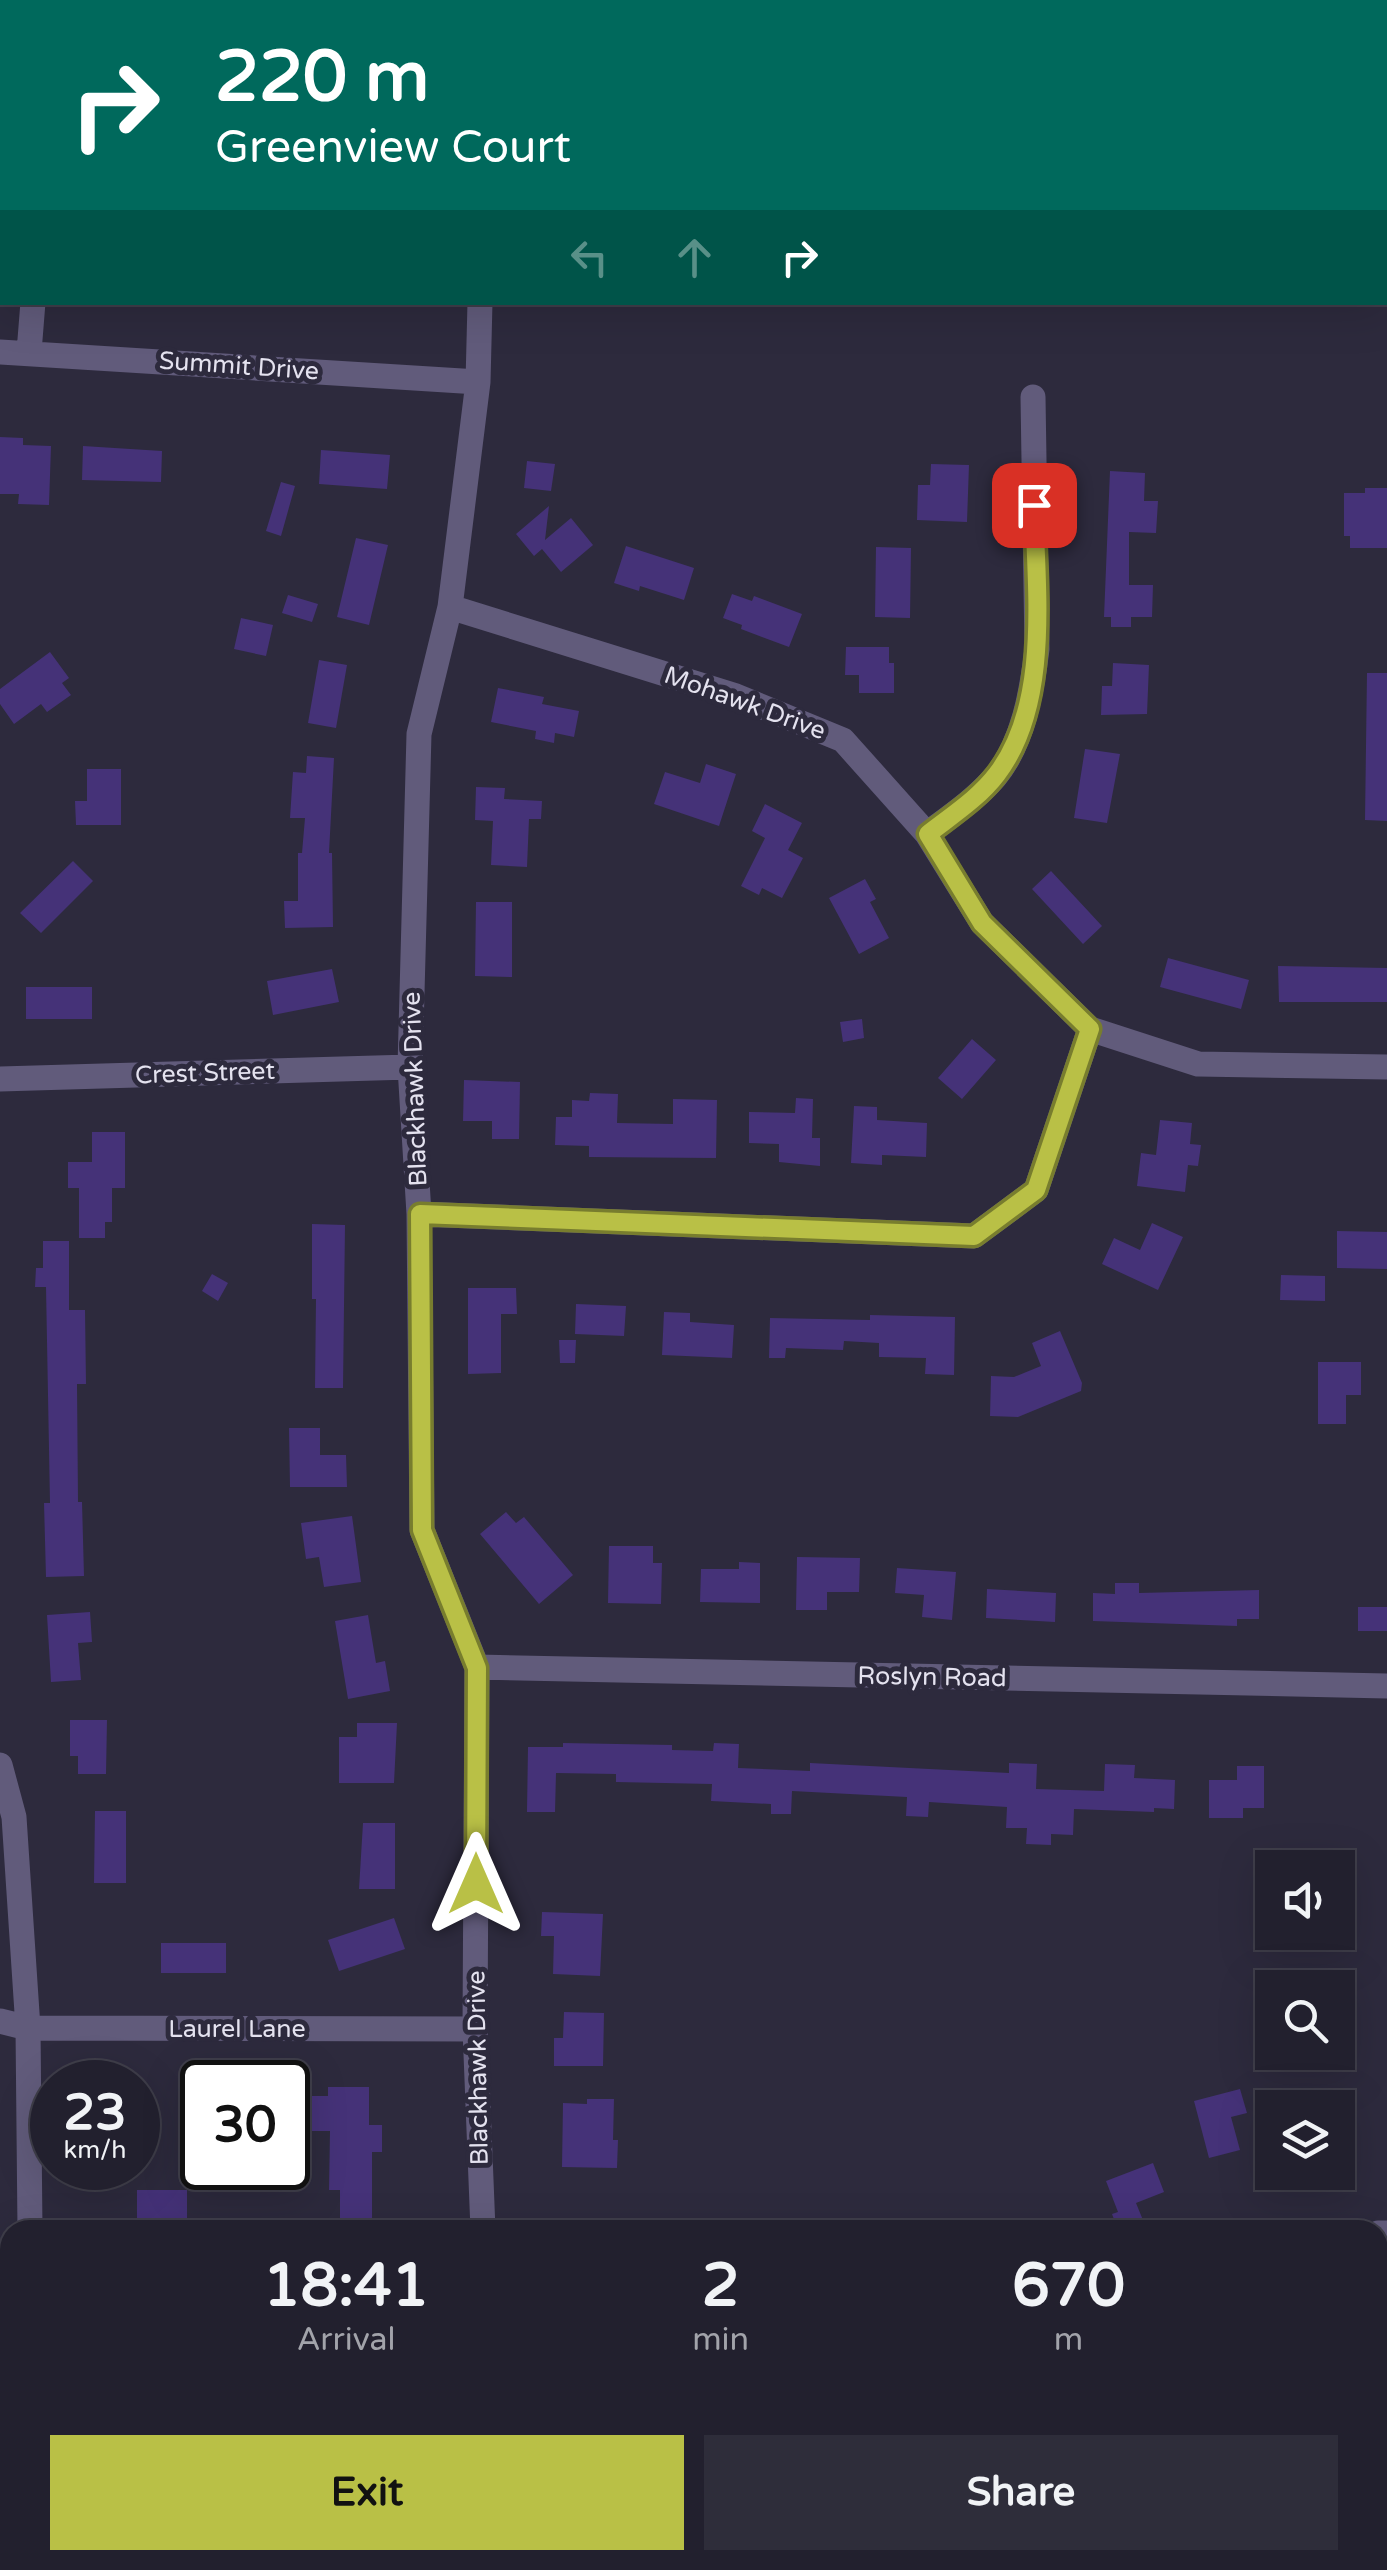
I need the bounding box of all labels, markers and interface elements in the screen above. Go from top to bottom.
text: 220 m [215,36,429,120]
icon: right [50,40,180,170]
text: Greenview Court [215,121,571,175]
icon: left [562,230,617,285]
icon: ahead [667,230,722,285]
icon: right [772,230,827,285]
street label: Summit Drive [158,345,320,387]
pin [992,463,1077,548]
icon: arrive [1007,478,1062,533]
street label: Mohawk Drive [660,660,830,746]
street label: Blackhawk Drive [397,991,433,1187]
street label: Crest Street [135,1056,276,1090]
street label: Roslyn Road [857,1661,1007,1693]
position arrow [424,1832,528,1936]
map controls [1255,1850,1355,2190]
button: sound [1255,1850,1355,1950]
street label: Blackhawk Drive [461,1970,495,2166]
button: search [1255,1970,1355,2070]
street label: Laurel Lane [168,2014,306,2044]
speed limit sign: 30 [180,2060,310,2190]
text: 23 [64,2083,126,2143]
button: layers [1255,2090,1355,2190]
text: km/h [64,2135,126,2165]
text: 18:41 [263,2250,429,2322]
text: 2 [702,2250,739,2322]
text: 670 [1012,2250,1125,2322]
text: Arrival [297,2321,396,2359]
text: min [692,2321,749,2359]
text: m [1054,2321,1083,2359]
button: Exit [50,2435,684,2550]
button: Share [704,2435,1338,2550]

